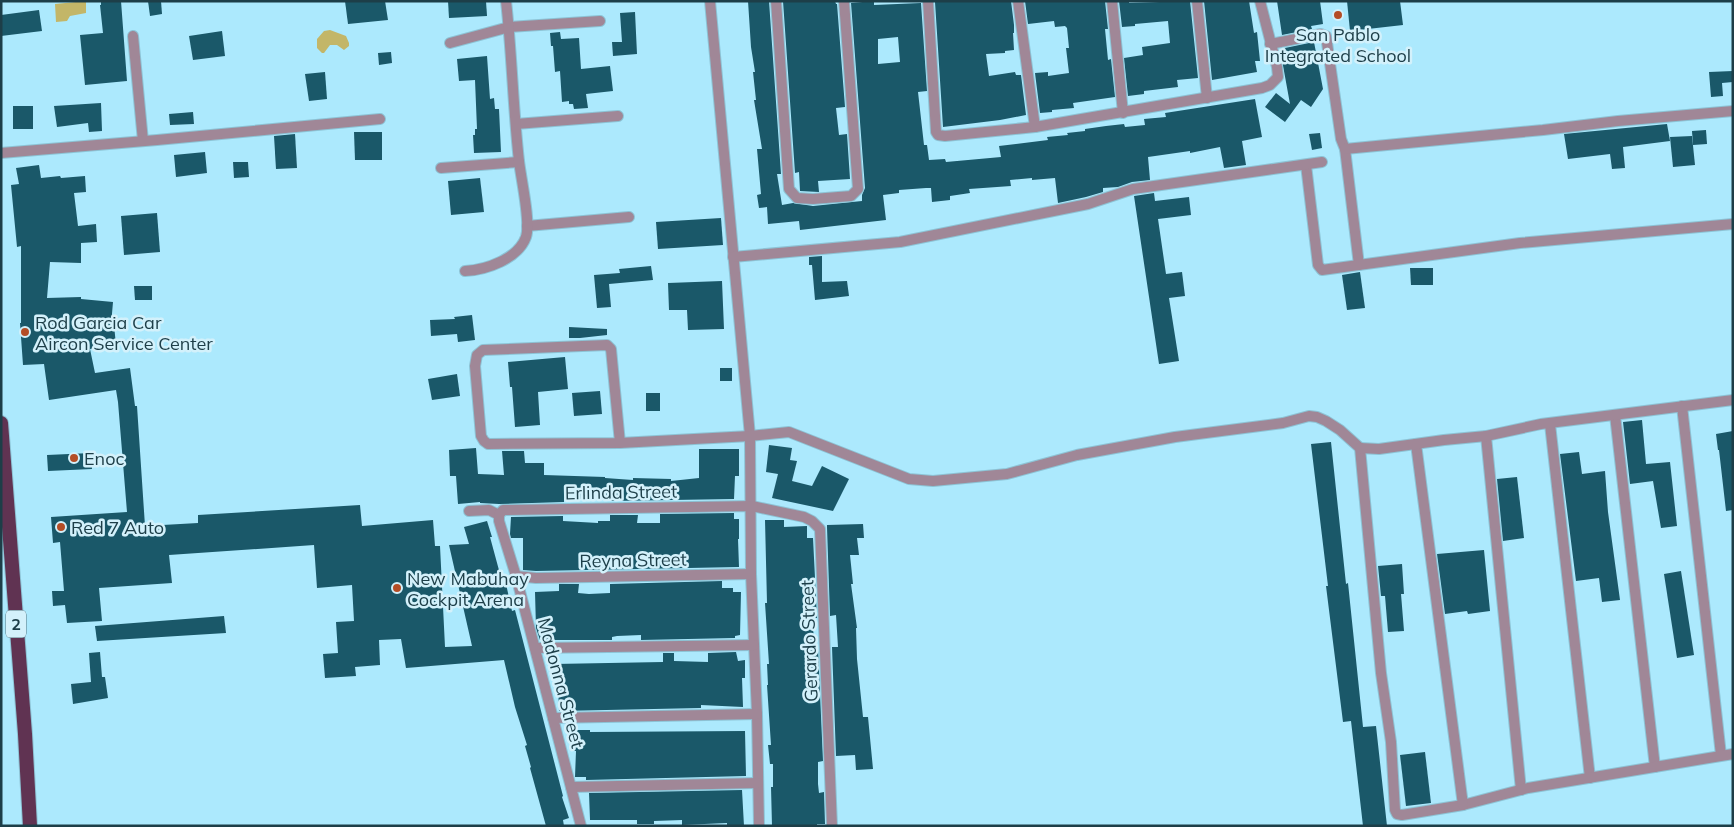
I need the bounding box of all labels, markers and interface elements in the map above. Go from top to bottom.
marker: San Pablo Integrated School [1332,9,1344,21]
place label: San Pablo Integrated School [1265,23,1411,67]
place label: Rod Garcia Car Aircon Service Center [35,311,213,355]
marker: Rod Garcia Car Aircon Service Center [19,326,31,338]
place label: Enoc [84,447,124,470]
marker: Enoc [68,452,80,464]
street label: Erlinda Street [565,480,677,504]
place label: Red 7 Auto [71,516,164,539]
marker: Red 7 Auto [55,521,67,533]
street label: Reyna Street [579,548,687,572]
place label: New Mabuhay Cockpit Arena [407,567,529,611]
street label: Gerardo Street [795,580,823,702]
marker: New Mabuhay Cockpit Arena [391,582,403,594]
road number: 2 [6,610,26,638]
street label: Madonna Street [533,615,589,751]

